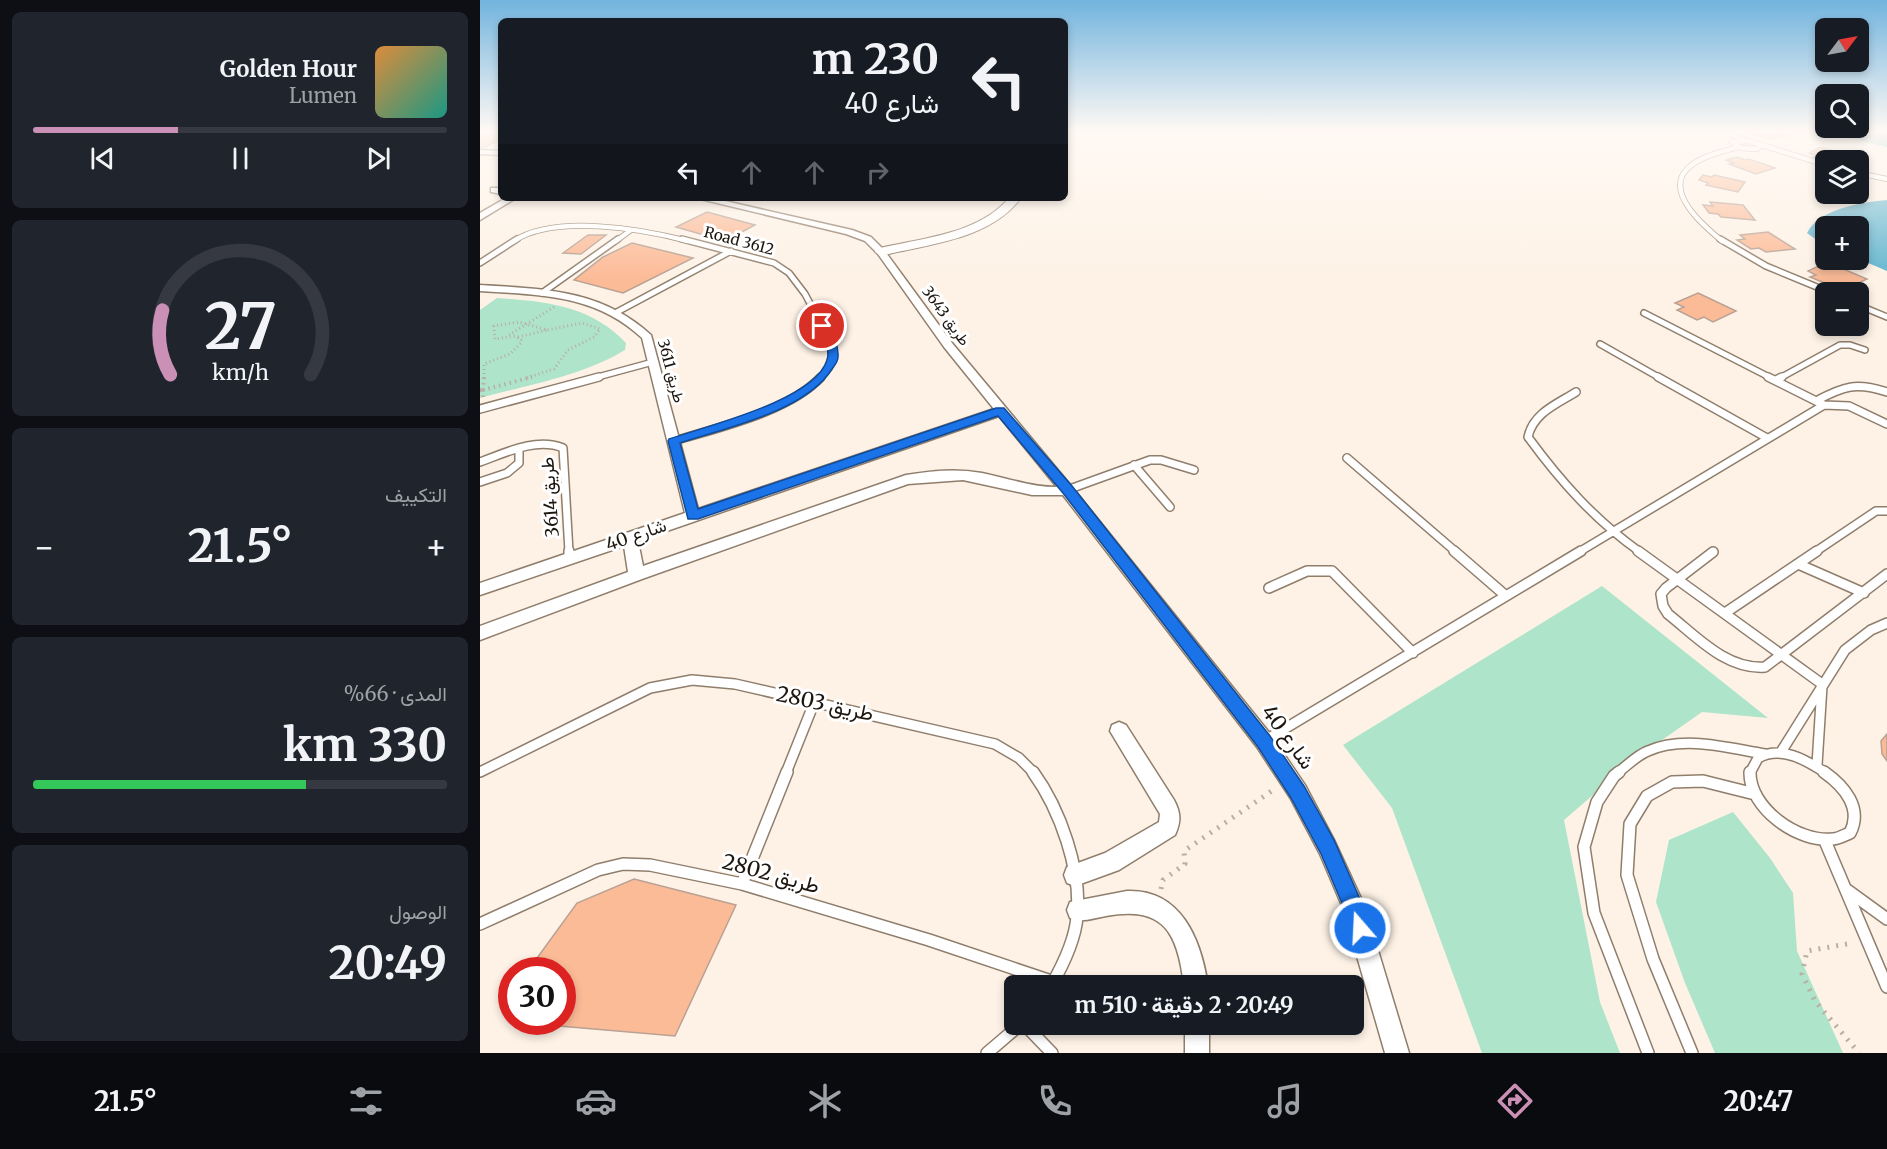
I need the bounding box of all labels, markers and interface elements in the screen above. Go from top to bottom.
north arrow [1815,18,1869,72]
map controls [1815,18,1869,336]
text: 230 m [812,33,939,85]
icon: left [960,42,1038,120]
text: Golden Hour [220,55,357,83]
text: Lumen [289,83,357,108]
button: search [1815,84,1869,138]
text: شارع 40 [845,86,939,120]
icon: previous [86,142,119,175]
icon: pause [224,142,257,175]
icon: next [362,142,395,175]
button: layers [1815,150,1869,204]
icon: left [672,156,705,189]
icon: ahead [735,156,768,189]
icon: ahead [798,156,831,189]
icon: right [861,156,894,189]
button: + [1815,216,1869,270]
street label: Road 3612 [702,222,776,259]
street label: طريق 3643 [918,282,975,350]
button: − [1815,282,1869,336]
text: 27 [204,288,276,366]
pin [796,300,847,351]
icon: arrive [805,309,838,342]
street label: طريق 3611 [653,337,689,405]
text: km/h [212,360,268,387]
street label: طريق 3614 [535,456,564,538]
text: التكييف [385,482,447,507]
street label: شارع 40 [602,513,670,557]
text: 21.5° [188,518,292,574]
text: − [33,527,55,568]
text: + [425,527,447,568]
street label: طريق 2803 [774,680,876,727]
text: المدى · 66% [344,681,447,706]
street label: شارع 40 [1255,699,1321,775]
text: 330 km [283,717,447,773]
street label: طريق 2802 [720,848,823,899]
position arrow [1328,896,1392,960]
text: الوصول [389,899,447,924]
text: 20:49 [329,935,447,991]
speed limit sign: 30 [498,957,576,1035]
text: 20:49 · 2 دقيقة · 510 m [1074,991,1294,1019]
icon: filters [345,1080,387,1122]
icon: car [575,1080,617,1122]
icon: climate [804,1080,846,1122]
icon: phone [1034,1080,1076,1122]
icon: music [1264,1080,1306,1122]
icon: directions [1494,1080,1536,1122]
text: 21.5° [94,1084,157,1118]
text: 20:47 [1724,1084,1793,1118]

